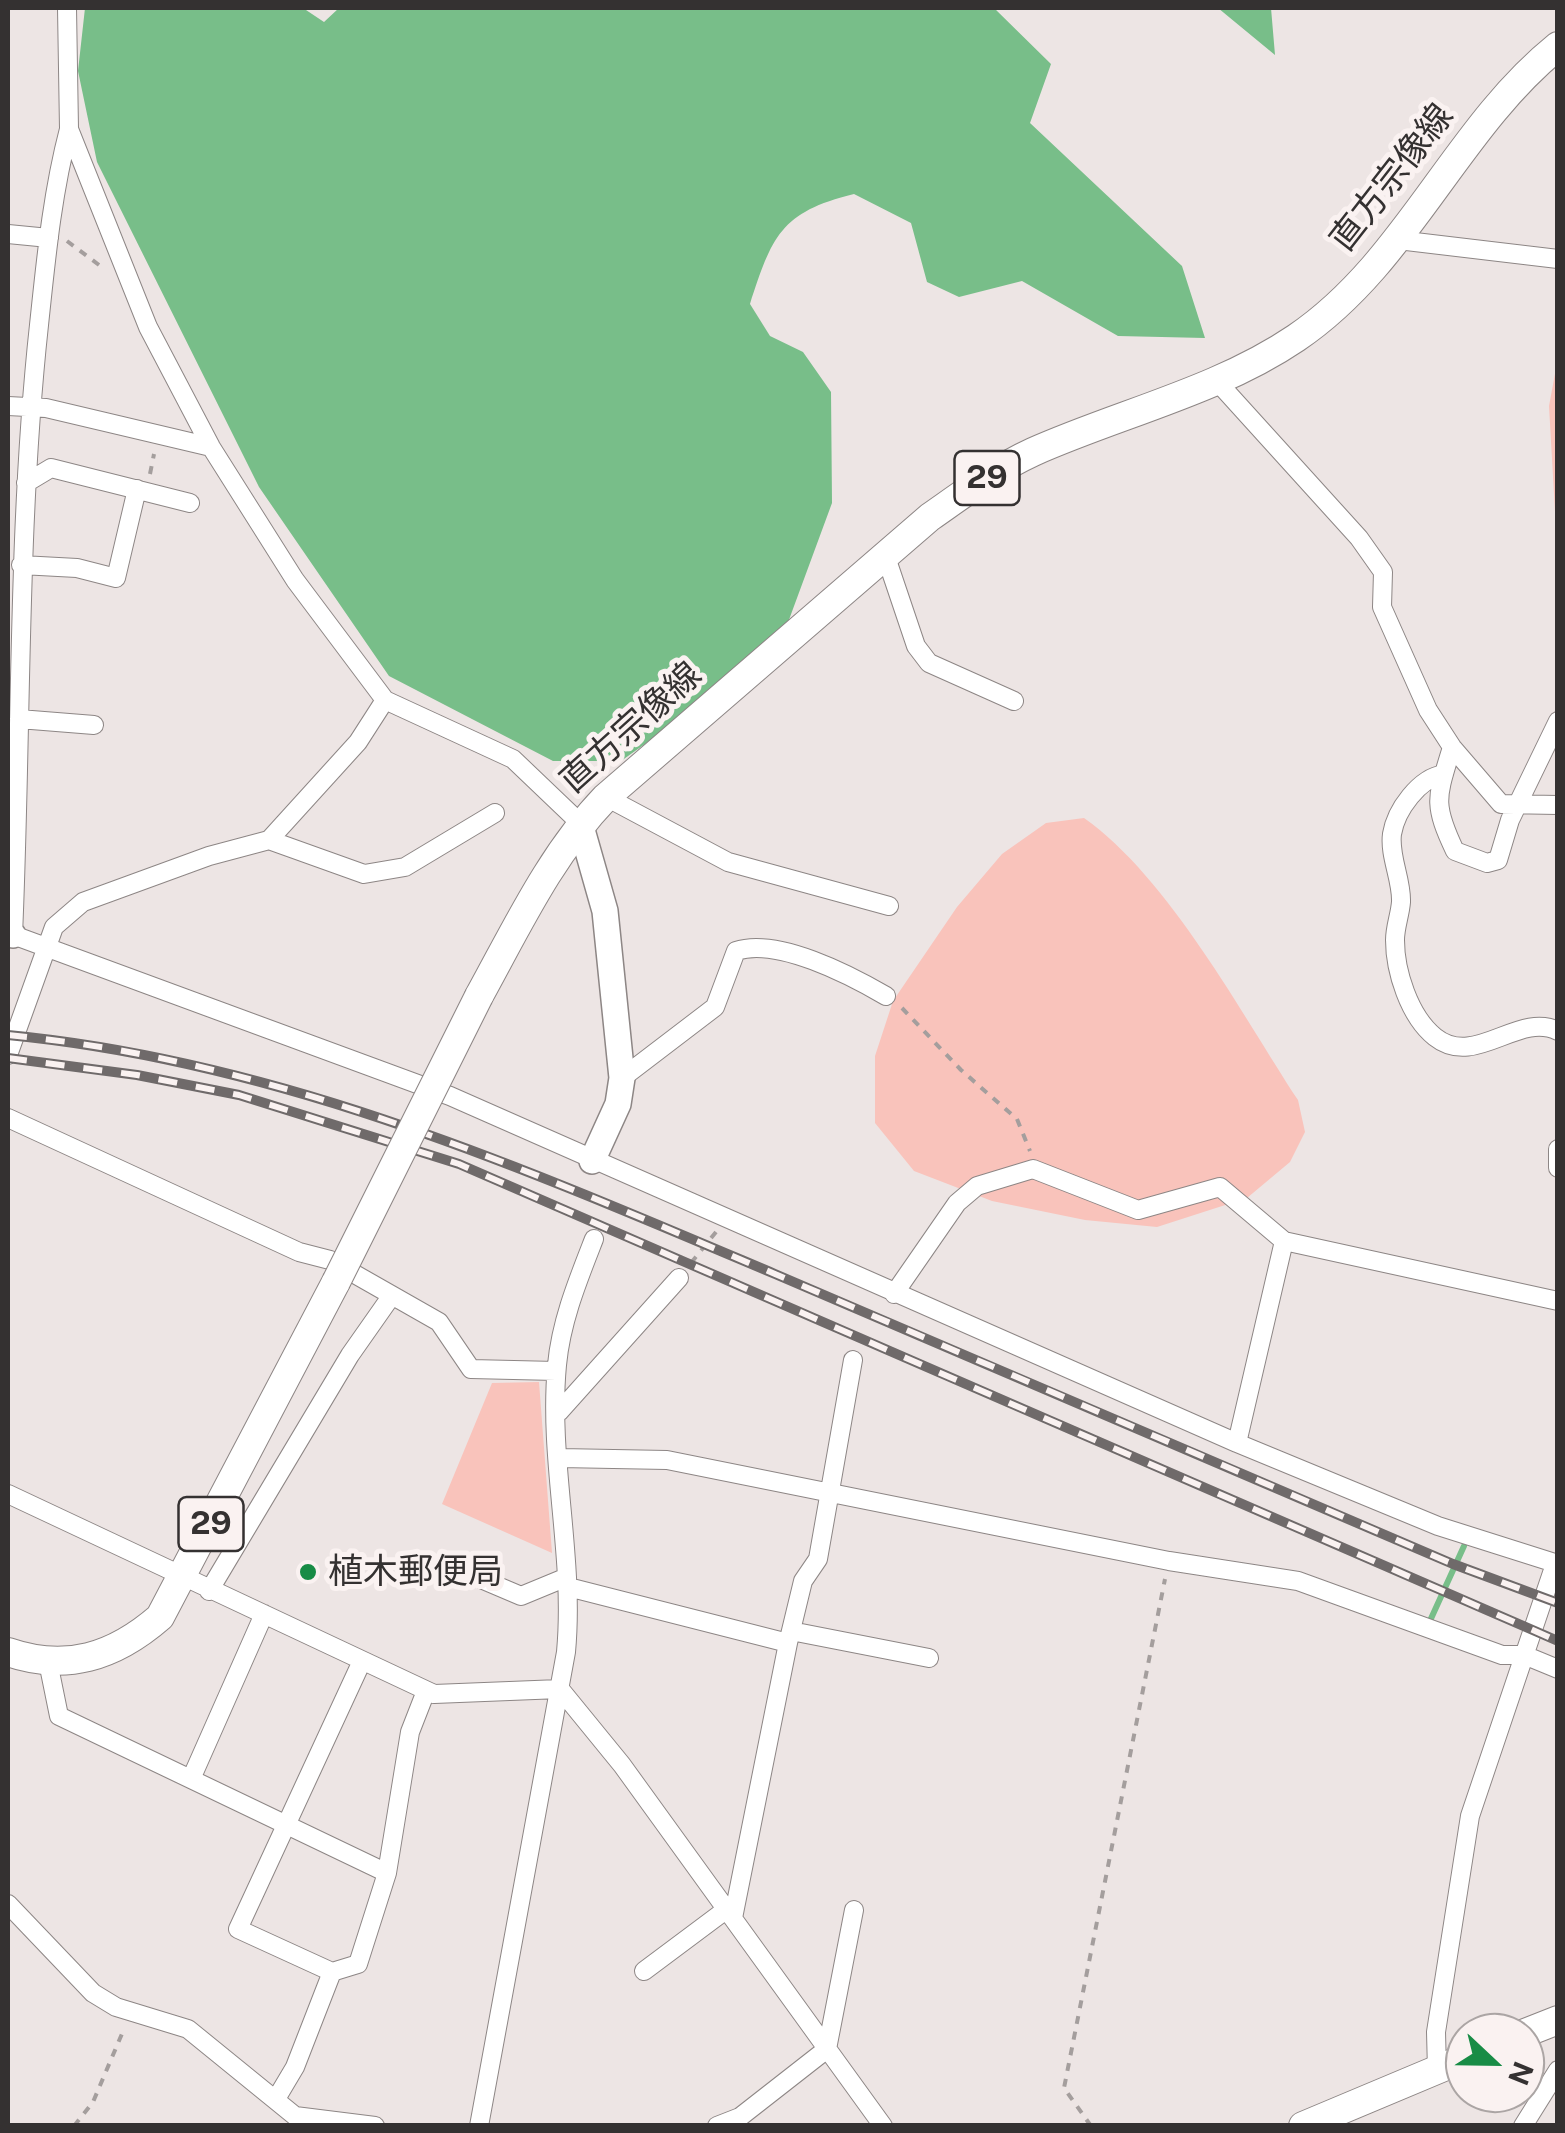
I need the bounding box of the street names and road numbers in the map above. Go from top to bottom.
street label: 直方宗像線 [1322,96,1462,260]
road number: 29 [954,451,1020,505]
street label: 直方宗像線 [552,654,710,802]
road number: 29 [178,1497,244,1551]

